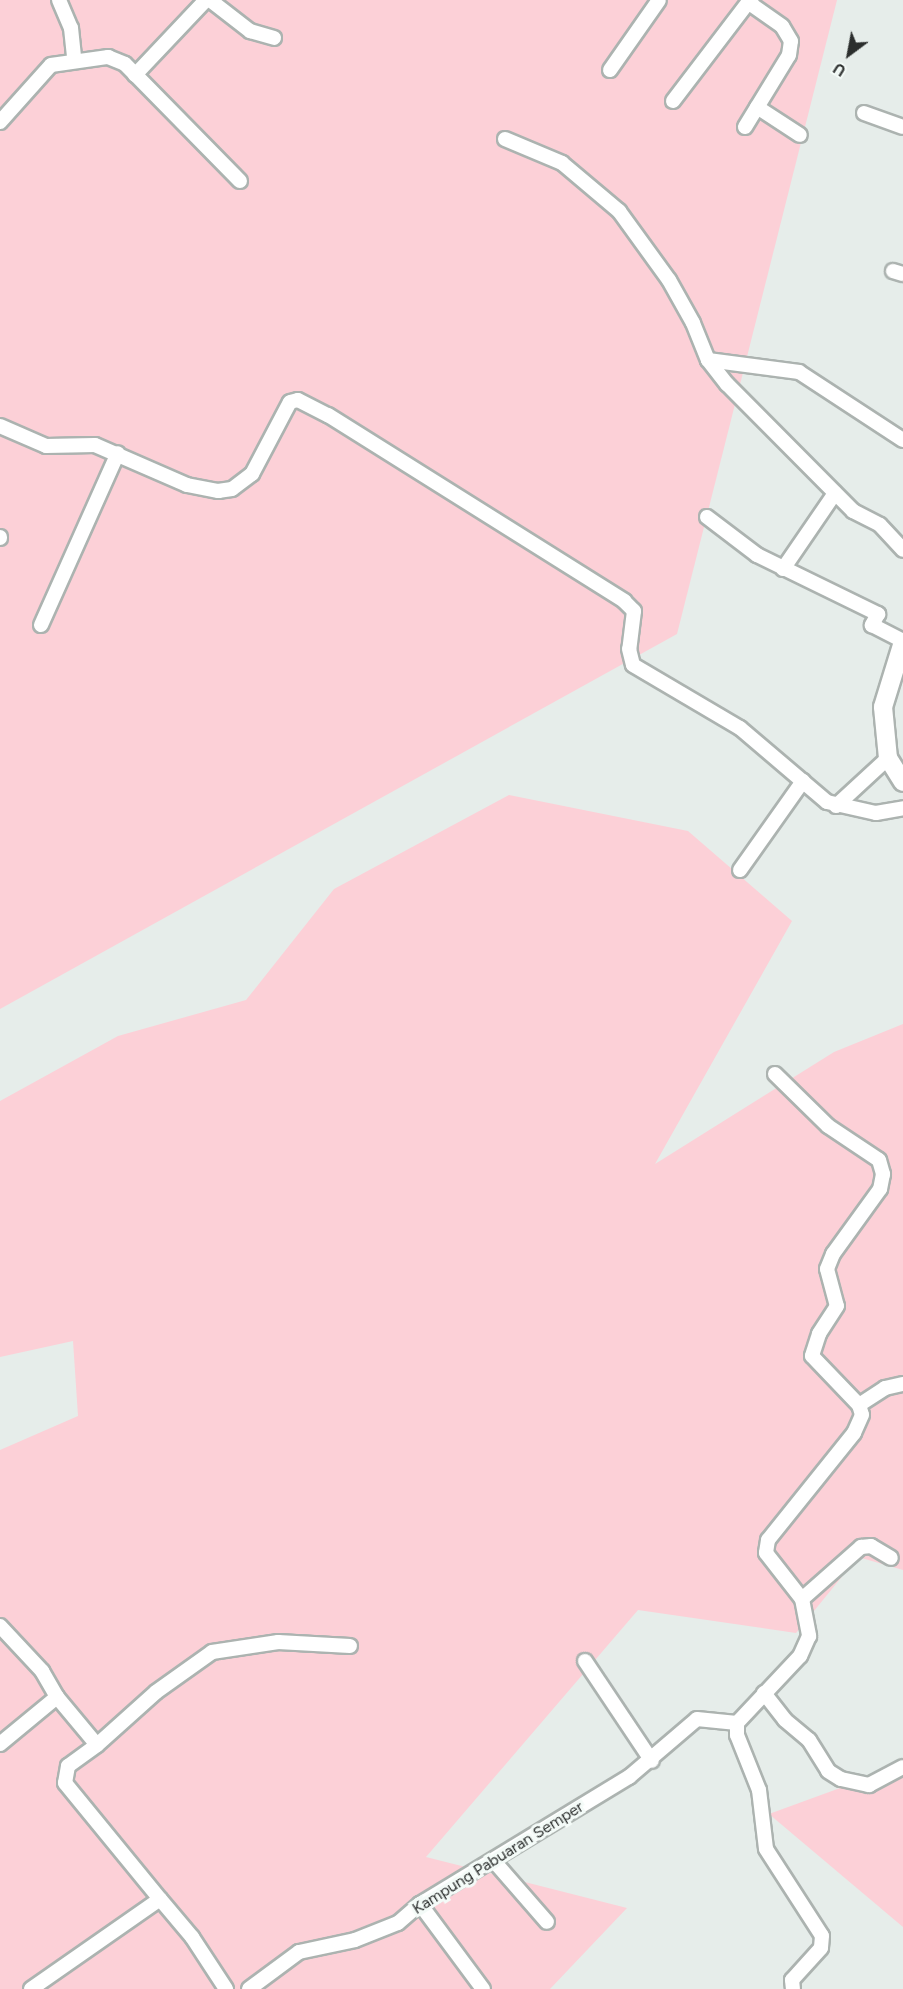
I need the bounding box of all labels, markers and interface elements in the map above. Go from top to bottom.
north arrow [819,24,879,84]
text: U [829,59,849,81]
street label: Kampung Pabuaran Semper [409,1797,587,1919]

